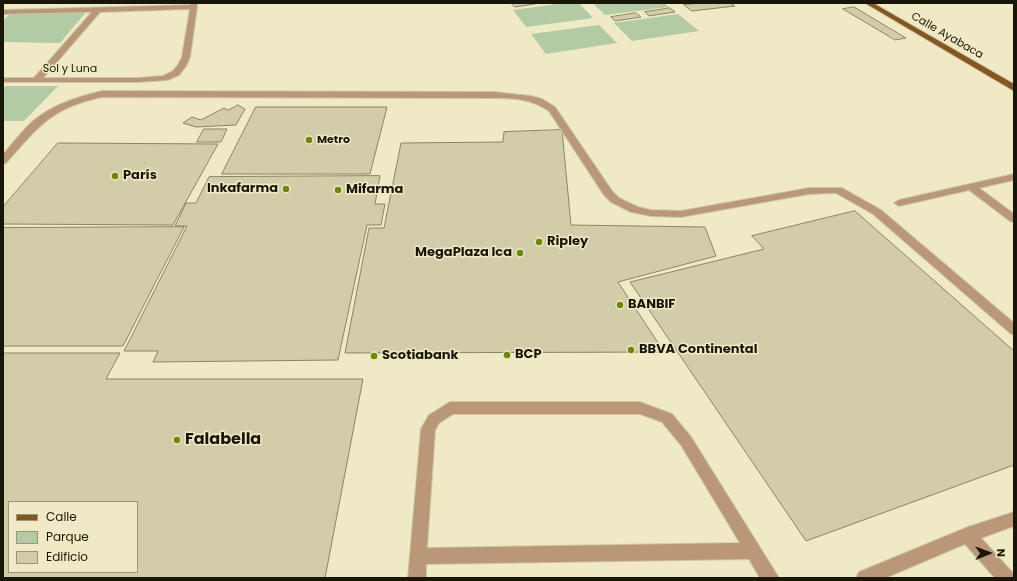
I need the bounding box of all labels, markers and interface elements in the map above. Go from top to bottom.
street label: Calle Ayabaca [909,10,985,62]
street label: Sol y Luna [43,62,97,76]
place label: Metro [317,133,350,147]
marker: Metro [304,135,314,145]
place label: París [123,168,157,184]
marker: París [110,171,120,181]
place label: Inkafarma [207,181,278,197]
place label: Mifarma [346,182,403,198]
marker: Inkafarma [281,184,291,194]
marker: Mifarma [333,185,343,195]
place label: Ripley [547,234,588,250]
marker: Ripley [534,237,544,247]
place label: MegaPlaza Ica [415,245,512,261]
marker: MegaPlaza Ica [515,248,525,258]
place label: BANBIF [628,297,675,313]
marker: BANBIF [615,300,625,310]
place label: BBVA Continental [639,342,757,358]
marker: BBVA Continental [626,345,636,355]
place label: BCP [515,347,542,363]
place label: Scotiabank [382,348,459,364]
marker: BCP [502,350,512,360]
marker: Scotiabank [369,351,379,361]
place label: Falabella [185,430,261,450]
marker: Falabella [172,435,182,445]
legend [8,501,138,573]
text: Calle [46,508,77,525]
text: Parque [46,528,89,545]
north arrow [969,533,1009,573]
text: Edificio [46,548,88,565]
text: N [993,549,1009,557]

